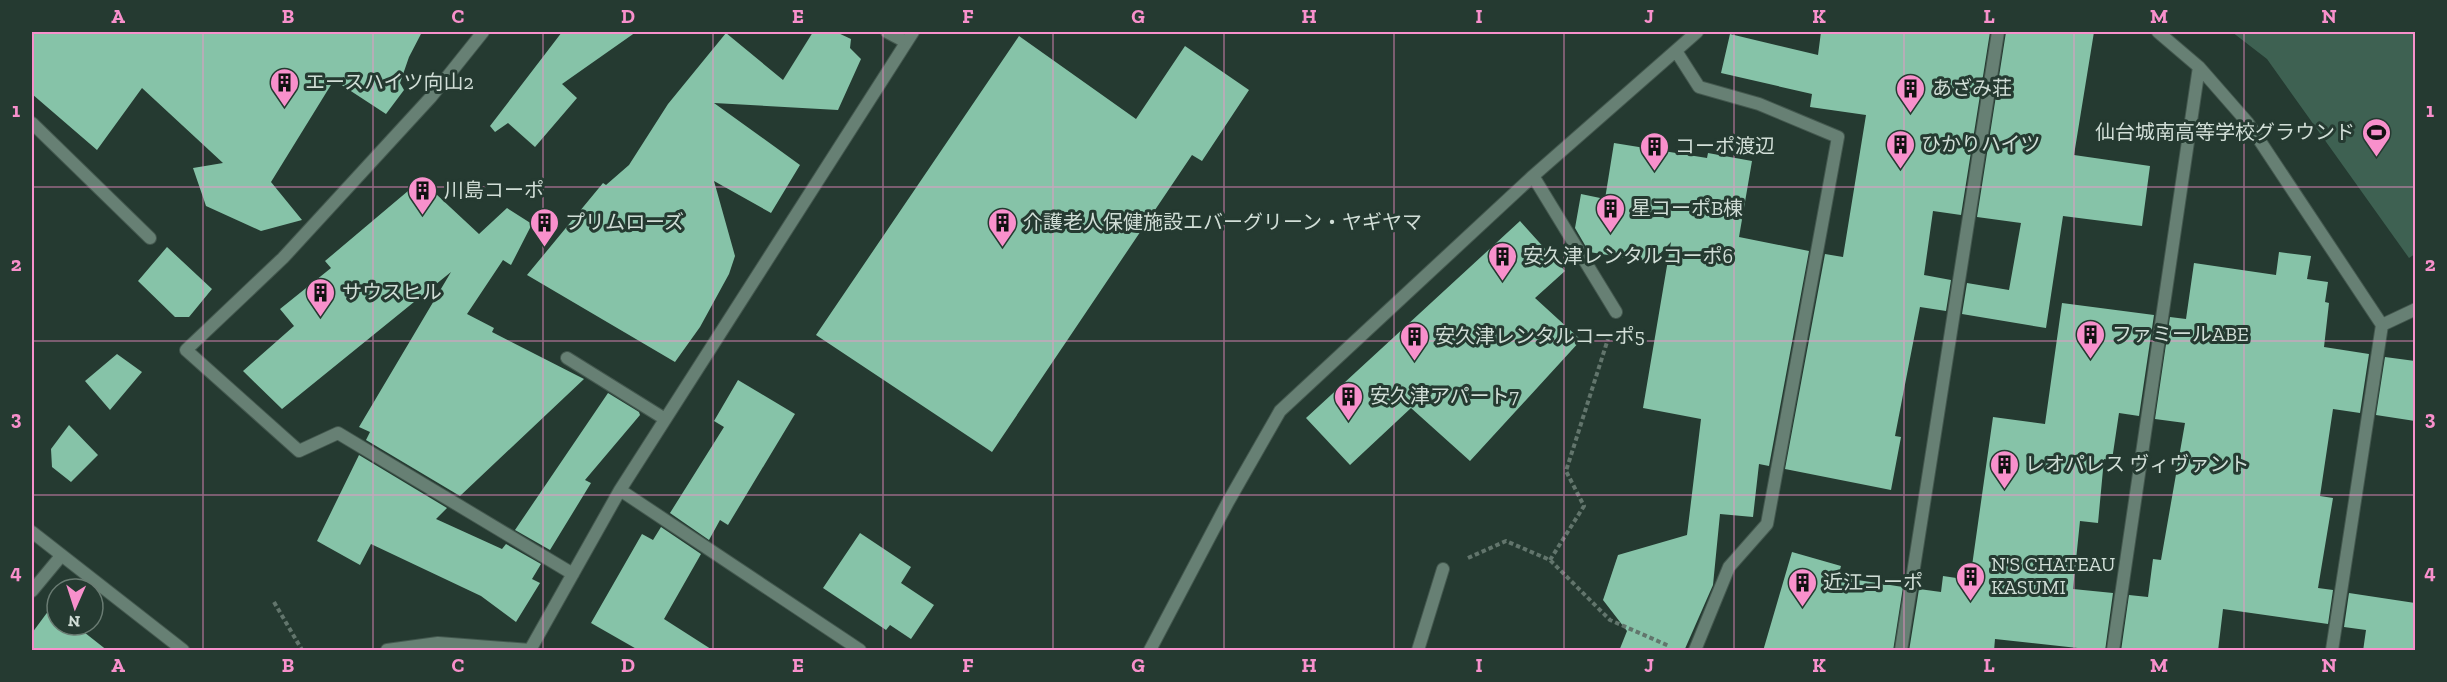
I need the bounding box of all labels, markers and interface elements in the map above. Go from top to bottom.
text: A [111,4,125,28]
text: B [282,4,294,28]
text: C [452,4,465,28]
text: D [621,4,635,28]
text: E [792,4,804,28]
text: F [962,4,974,28]
text: G [1131,4,1145,28]
text: H [1301,4,1317,28]
text: I [1475,4,1483,28]
text: J [1644,4,1654,28]
text: K [1812,4,1826,28]
text: L [1983,4,1995,28]
text: M [2150,4,2168,28]
text: N [2321,4,2337,28]
building icon: エースハイツ向山2 [268,66,300,108]
place label: エースハイツ向山2 [305,70,474,94]
building icon: あざみ荘 [1895,72,1927,114]
place label: あざみ荘 [1932,76,2012,100]
text: 1 [12,98,20,122]
text: 1 [2426,98,2434,122]
sports icon: 仙台城南高等学校グラウンド [2360,116,2392,158]
place label: 仙台城南高等学校グラウンド [2095,120,2355,144]
building icon: ひかりハイツ [1884,128,1916,170]
building icon: コーポ渡辺 [1638,130,1670,172]
place label: ひかりハイツ [1921,132,2041,156]
place label: コーポ渡辺 [1675,134,1775,158]
building icon: 川島コーポ [407,174,439,216]
place label: 川島コーポ [444,178,544,202]
building icon: 星コーポB棟 [1594,192,1626,234]
place label: 星コーポB棟 [1631,196,1743,220]
building icon: プリムローズ [528,206,560,248]
building icon: 介護老人保健施設エバーグリーン・ヤギヤマ [986,206,1018,248]
place label: プリムローズ [565,210,684,234]
place label: 介護老人保健施設エバーグリーン・ヤギヤマ [1023,210,1422,234]
building icon: 安久津レンタルコーポ6 [1486,240,1518,282]
place label: 安久津レンタルコーポ6 [1523,244,1733,268]
text: 2 [11,252,22,276]
text: 2 [2425,252,2436,276]
building icon: サウスヒル [305,276,337,318]
place label: サウスヒル [342,280,442,304]
building icon: ファミールABE [2075,318,2107,360]
building icon: 安久津レンタルコーポ5 [1398,320,1430,362]
place label: ファミールABE [2112,322,2249,346]
place label: 安久津レンタルコーポ5 [1435,324,1645,348]
building icon: 安久津アパート7 [1333,380,1365,422]
place label: 安久津アパート7 [1370,384,1520,408]
text: 3 [11,406,22,430]
text: 3 [2425,406,2436,430]
building icon: レオパレス ヴィヴァント [1988,448,2020,490]
place label: レオパレス ヴィヴァント [2025,452,2250,476]
place label: N'S CHATEAU KASUMI [1991,552,2115,599]
text: 4 [10,560,22,584]
building icon: N'S CHATEAU KASUMI [1954,560,1986,602]
text: 4 [2424,560,2436,584]
building icon: 近江コーポ [1786,566,1818,608]
place label: 近江コーポ [1823,570,1923,594]
north arrow [45,577,105,637]
text: N [68,612,81,631]
text: A [111,653,125,677]
text: B [282,653,294,677]
text: C [452,653,465,677]
text: D [621,653,635,677]
text: E [792,653,804,677]
text: F [962,653,974,677]
text: G [1131,653,1145,677]
text: H [1301,653,1317,677]
text: I [1475,653,1483,677]
text: J [1644,653,1654,677]
text: K [1812,653,1826,677]
text: L [1983,653,1995,677]
text: M [2150,653,2168,677]
text: N [2321,653,2337,677]

